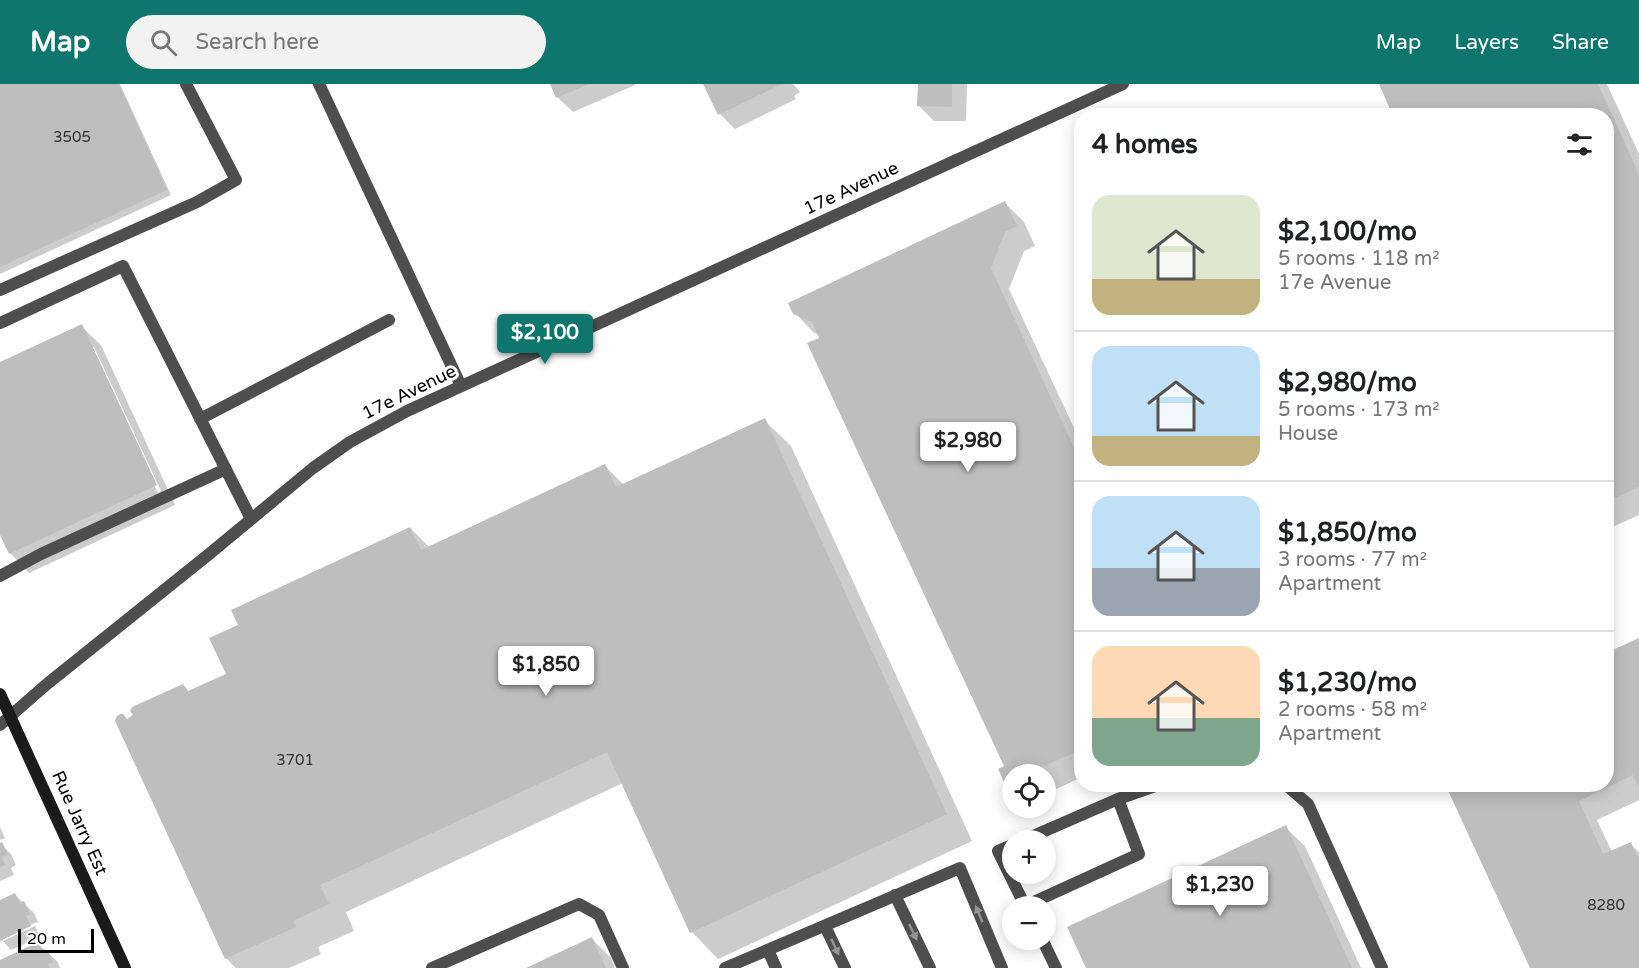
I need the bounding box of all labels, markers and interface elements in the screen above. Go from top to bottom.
search box [126,15,546,69]
text: Map [30,25,90,59]
icon: search [147,26,180,59]
text: Search here [195,29,319,55]
text: Map [1376,30,1421,55]
text: Layers [1454,30,1519,55]
text: Share [1552,30,1609,55]
house number: 3505 [53,128,91,146]
icon: filters [1563,128,1596,161]
text: 4 homes [1092,129,1198,160]
street label: 17e Avenue [800,156,902,220]
text: $2,100/mo [1278,216,1417,247]
icon: home [1140,219,1212,291]
text: 5 rooms · 118 m² [1278,247,1440,271]
text: 17e Avenue [1278,271,1391,295]
pin: $2,100 [496,314,594,365]
text: $2,100 [511,321,579,345]
street label: 17e Avenue [358,360,460,424]
text: $2,980/mo [1278,367,1417,398]
icon: home [1140,370,1212,442]
text: 5 rooms · 173 m² [1278,398,1440,422]
pin: $2,980 [919,422,1017,473]
text: House [1278,422,1338,446]
text: $2,980 [934,429,1002,453]
text: $1,850/mo [1278,517,1417,548]
icon: home [1140,520,1212,592]
text: 3 rooms · 77 m² [1278,548,1427,572]
text: Apartment [1278,572,1381,596]
pin: $1,850 [497,646,595,697]
text: $1,850 [512,653,580,677]
text: $1,230/mo [1278,667,1417,698]
icon: home [1140,670,1212,742]
text: 2 rooms · 58 m² [1278,698,1427,722]
text: Apartment [1278,722,1381,746]
house number: 3701 [276,751,314,769]
map controls [1002,764,1056,950]
button: locate [1002,764,1056,818]
street label: Rue Jarry Est [47,767,113,879]
button: + [1002,830,1056,884]
pin: $1,230 [1171,866,1269,917]
text: $1,230 [1186,873,1254,897]
button: − [1002,896,1056,950]
house number: 8280 [1587,896,1625,914]
one-way arrow [974,905,983,923]
one-way arrow [908,923,917,940]
scale bar [18,926,94,954]
text: 20 m [27,929,66,949]
one-way arrow [830,938,839,955]

